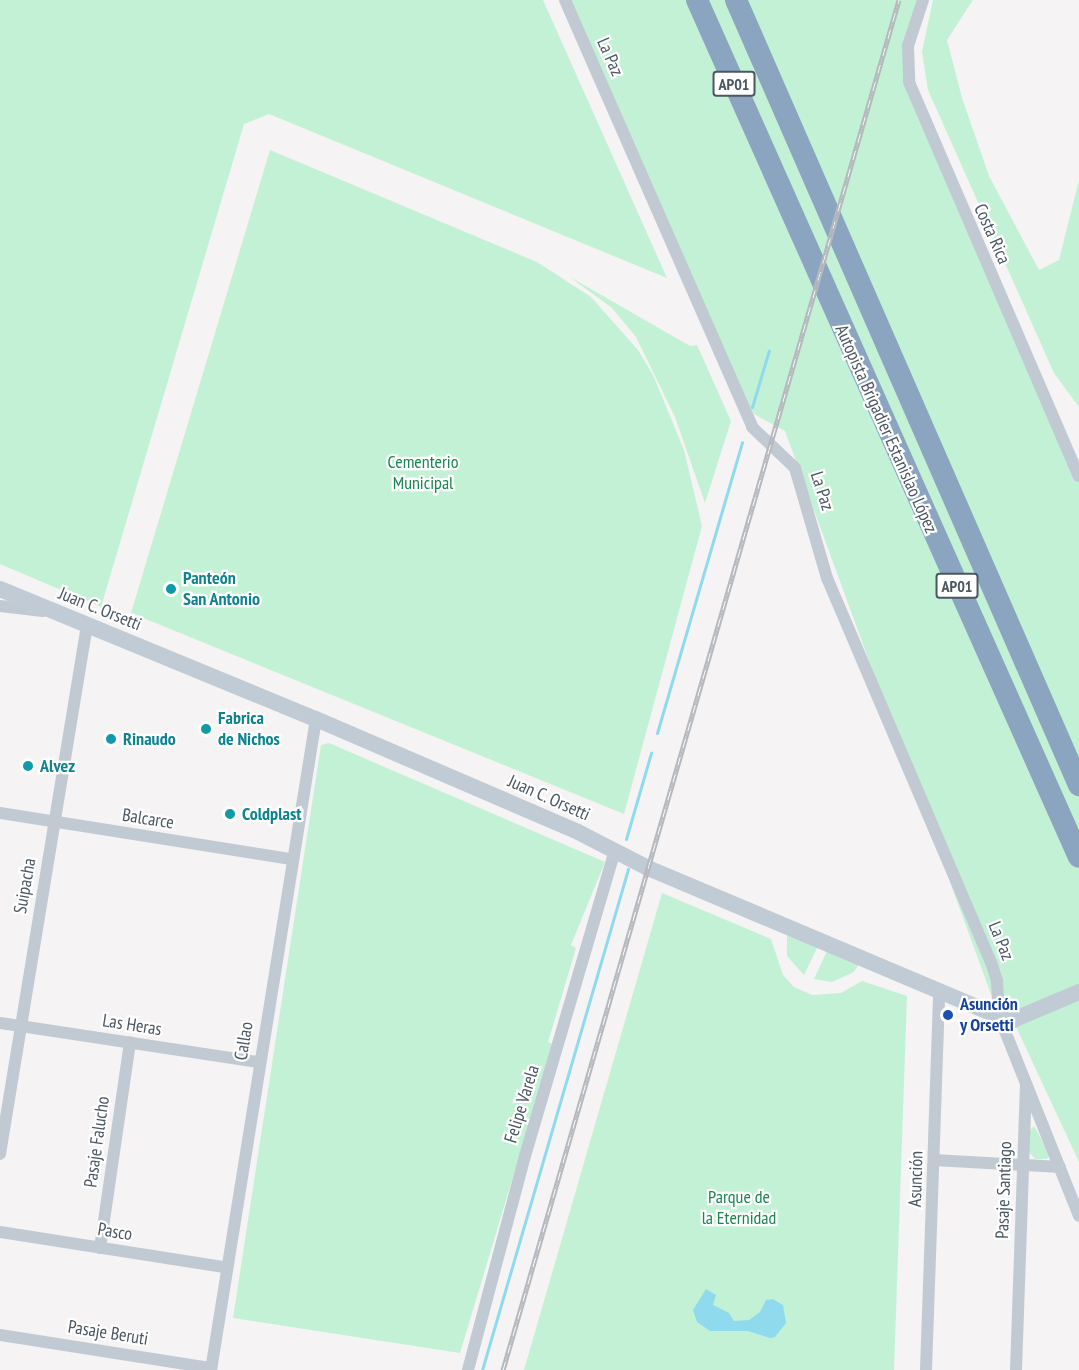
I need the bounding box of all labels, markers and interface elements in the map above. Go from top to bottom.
street label: La Paz [592,35,628,79]
road number: AP01 [712,71,756,97]
street label: Costa Rica [969,201,1015,267]
street label: Autopista Brigadier Estanislao López [830,321,942,537]
park label: Cementerio Municipal [387,452,459,494]
street label: La Paz [806,469,838,513]
place label: Panteón San Antonio [183,568,261,610]
road number: AP01 [934,573,980,599]
street label: Juan C. Orsetti [55,582,145,636]
marker: Panteón San Antonio [164,582,178,596]
place label: Fabrica de Nichos [218,708,280,750]
marker: Fabrica de Nichos [199,722,213,736]
place label: Rinaudo [123,728,176,750]
marker: Rinaudo [104,732,118,746]
place label: Alvez [40,755,75,777]
marker: Alvez [21,759,35,773]
street label: Juan C. Orsetti [504,770,594,826]
place label: Coldplast [242,803,301,825]
street label: Balcarce [121,804,175,834]
marker: Coldplast [223,807,237,821]
street label: Suipacha [10,857,40,915]
street label: La Paz [984,919,1018,963]
place label: Asunción y Orsetti [960,994,1018,1036]
marker: Asunción y Orsetti [941,1008,955,1022]
street label: Las Heras [101,1010,163,1040]
street label: Callao [230,1020,258,1062]
street label: Felipe Varela [500,1062,544,1146]
street label: Pasaje Falucho [80,1095,114,1189]
street label: Pasaje Santiago [992,1141,1016,1239]
street label: Asunción [904,1150,928,1208]
park label: Parque de la Eternidad [702,1187,776,1230]
street label: Pasco [96,1219,134,1245]
street label: Pasaje Beruti [66,1316,150,1350]

